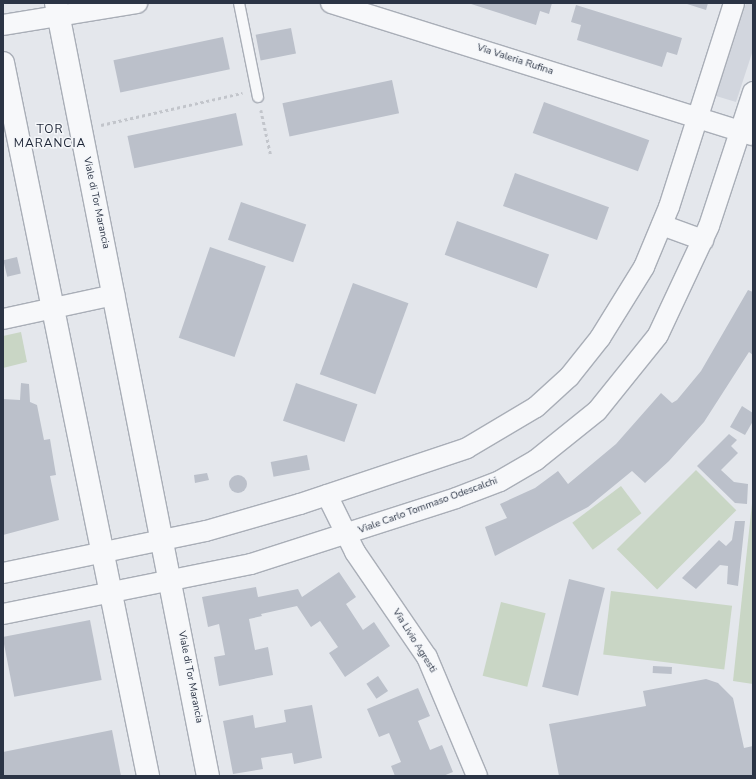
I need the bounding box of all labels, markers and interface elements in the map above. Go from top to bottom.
street label: Via Valeria Rufina [475,42,555,78]
district label: TOR MARANCIA [14,123,86,151]
street label: Viale di Tor Marancia [80,156,112,250]
street label: Viale Carlo Tommaso Odescalchi [357,475,499,537]
street label: Via Livio Agresti [390,607,438,675]
street label: Viale di Tor Marancia [175,630,205,724]

